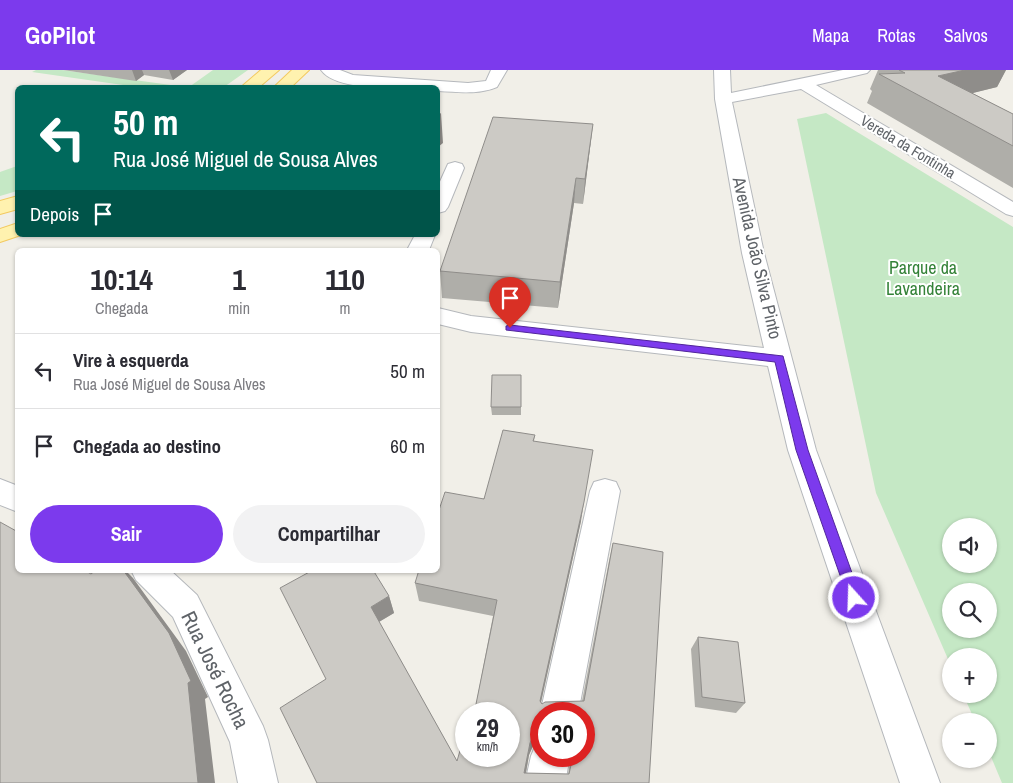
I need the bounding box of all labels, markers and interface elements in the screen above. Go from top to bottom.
text: GoPilot [25,19,95,51]
text: Mapa [812,23,849,48]
text: Rotas [877,23,916,48]
text: Salvos [944,23,988,48]
text: 50 m [113,99,178,146]
icon: left [30,105,95,170]
street label: Vereda da Fontinha [857,110,960,183]
text: Rua José Miguel de Sousa Alves [113,144,378,174]
street label: Avenida João Silva Pinto [726,173,788,341]
icon: arrive [89,200,117,228]
text: Depois [30,201,79,227]
park label: Parque da Lavandeira [886,255,960,301]
text: 10:14 [90,259,153,299]
text: 1 [232,259,246,299]
text: 110 [325,259,365,299]
pin [489,277,531,328]
icon: arrive [496,284,524,312]
text: Chegada [95,297,148,319]
text: min [228,297,250,319]
text: m [340,297,350,319]
text: Vire à esquerda [73,347,189,373]
icon: left [30,357,58,385]
text: 50 m [390,358,425,384]
text: Rua José Miguel de Sousa Alves [73,373,266,395]
icon: arrive [30,432,58,460]
text: Chegada ao destino [73,433,221,459]
text: 60 m [390,433,425,459]
button: Sair [30,505,223,563]
button: Compartilhar [233,505,425,563]
map controls [942,518,997,768]
button: sound [942,518,997,573]
position arrow [827,571,879,623]
button: search [942,583,997,638]
street label: Rua José Rocha [175,606,257,734]
button: + [942,648,997,703]
speed limit sign: 30 [530,702,595,767]
text: 29 [476,711,499,745]
button: − [942,713,997,768]
text: km/h [477,739,498,755]

